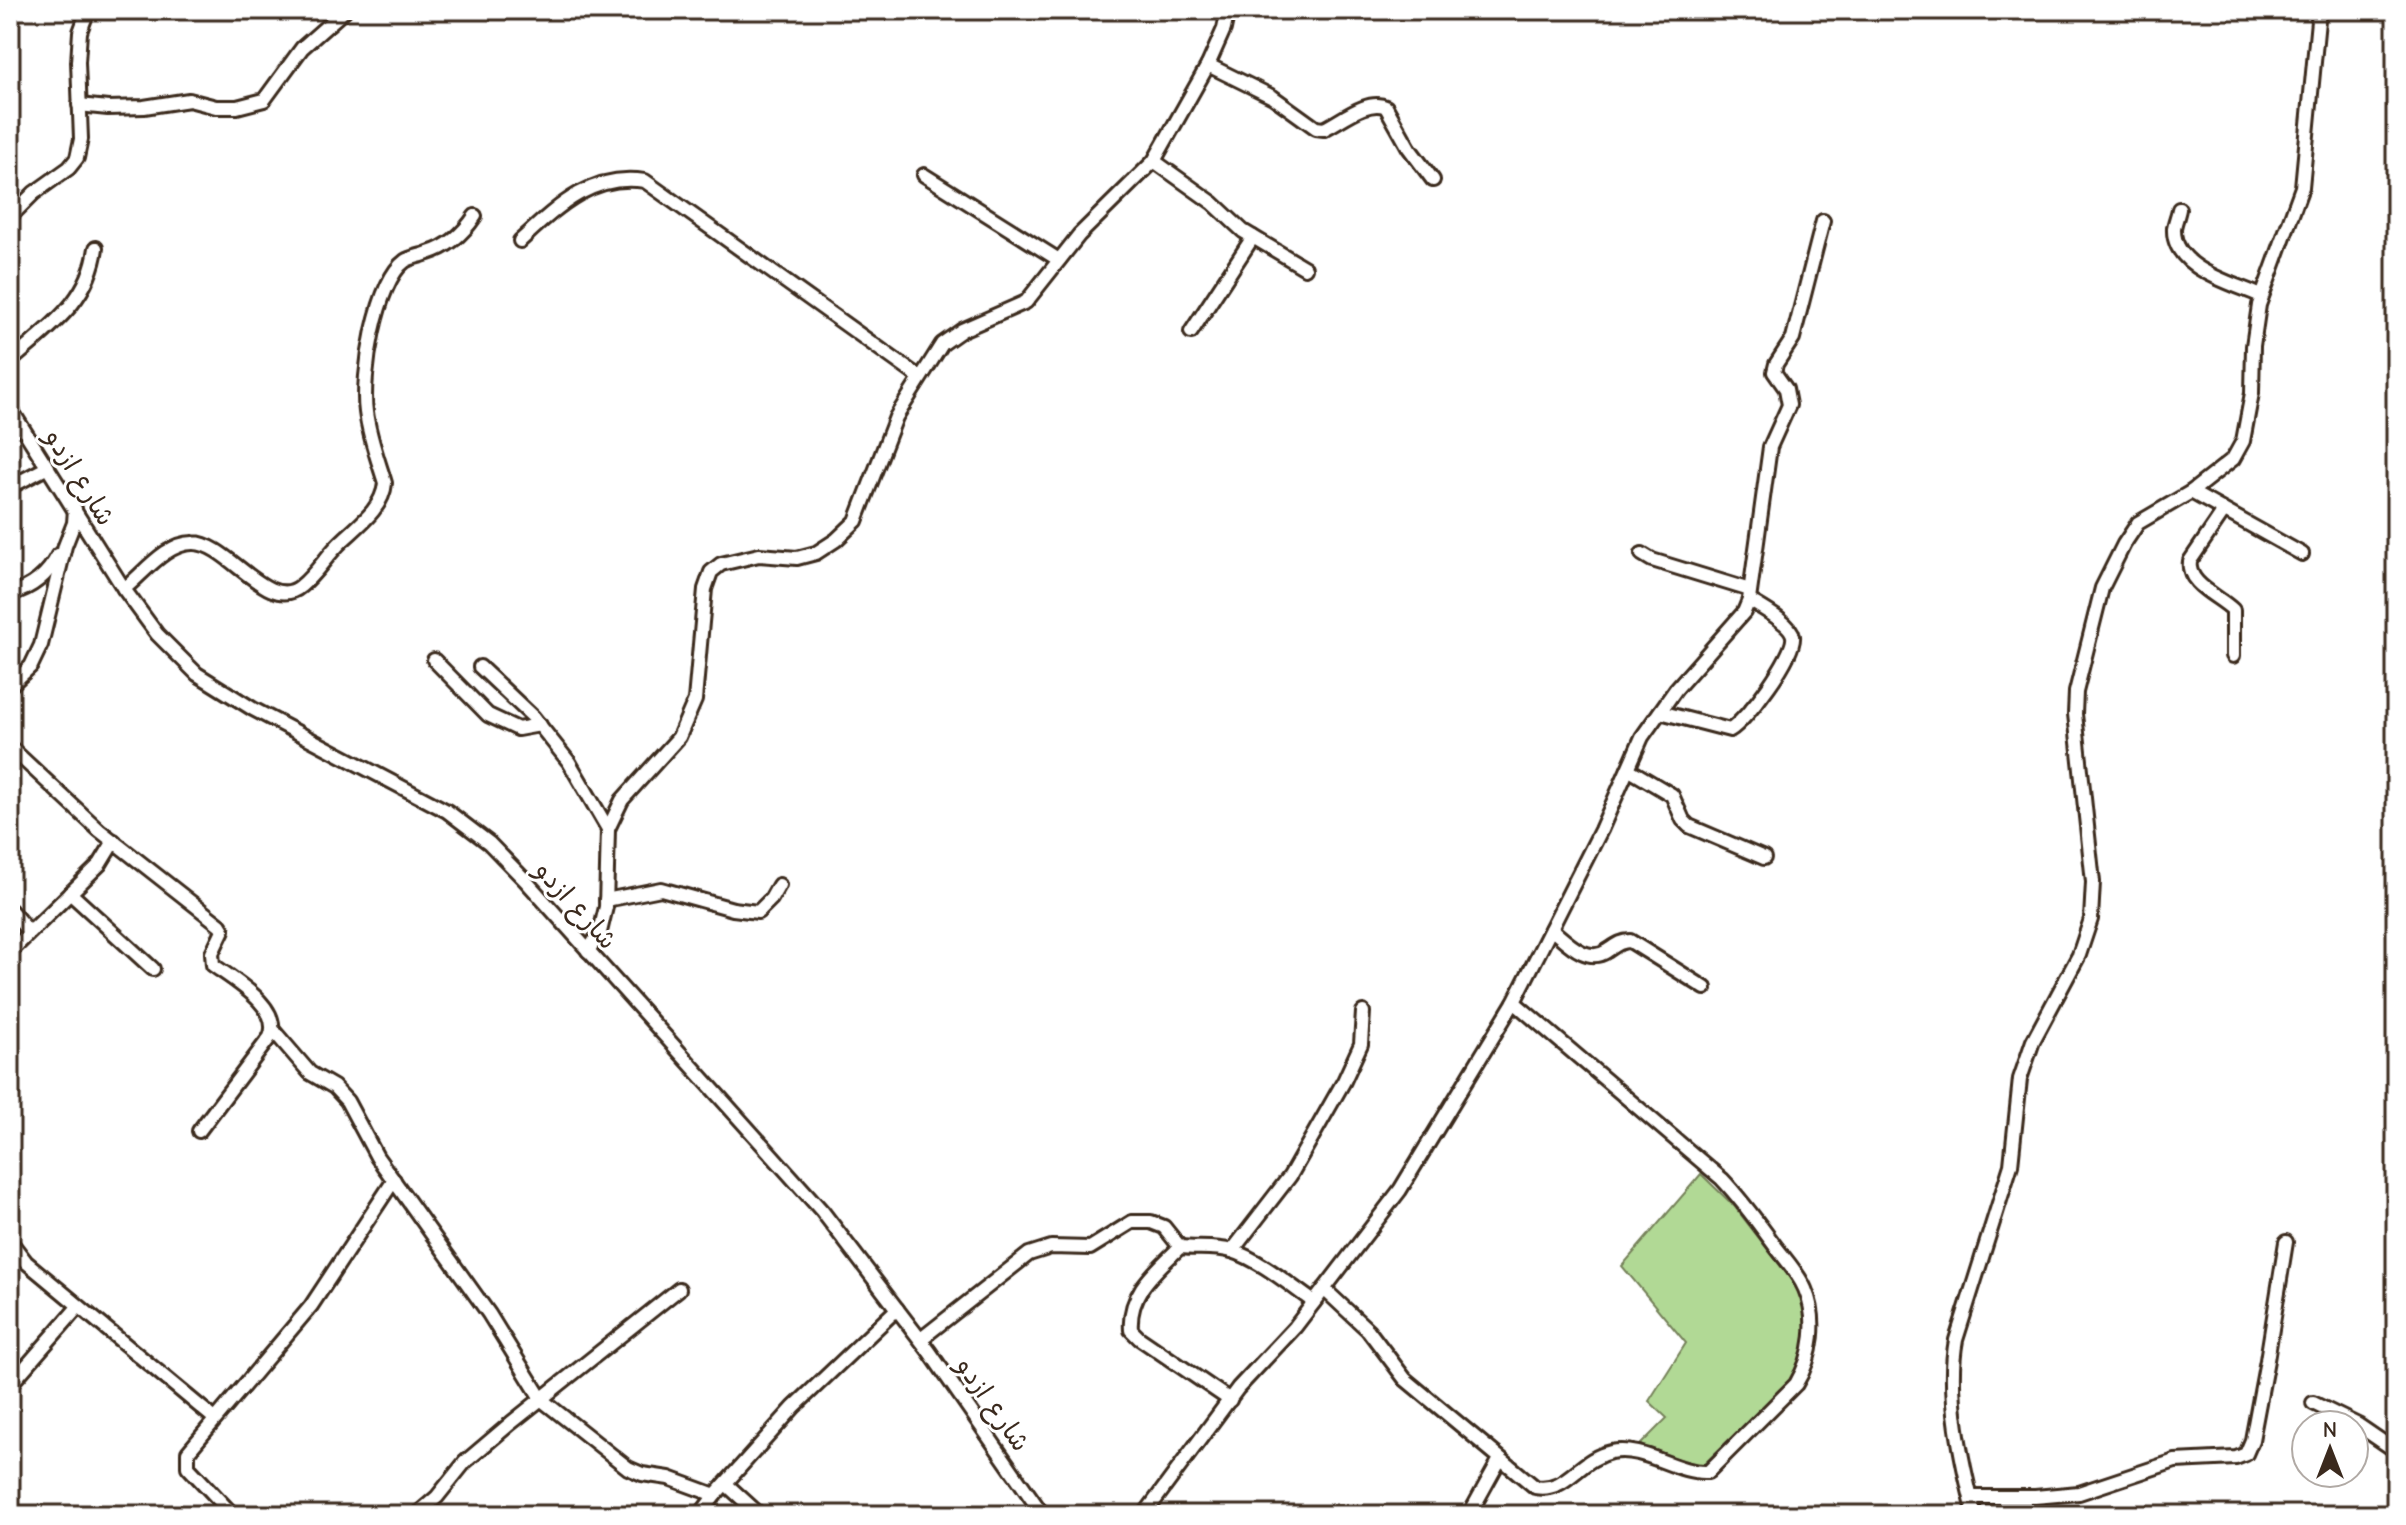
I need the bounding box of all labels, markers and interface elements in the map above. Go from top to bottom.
street label: شارع ازدو [36,423,120,532]
street label: شارع ازدو [526,855,622,957]
street label: شارع ازدو [947,1351,1035,1458]
north arrow [2290,1409,2370,1489]
text: N [2323,1417,2337,1443]

